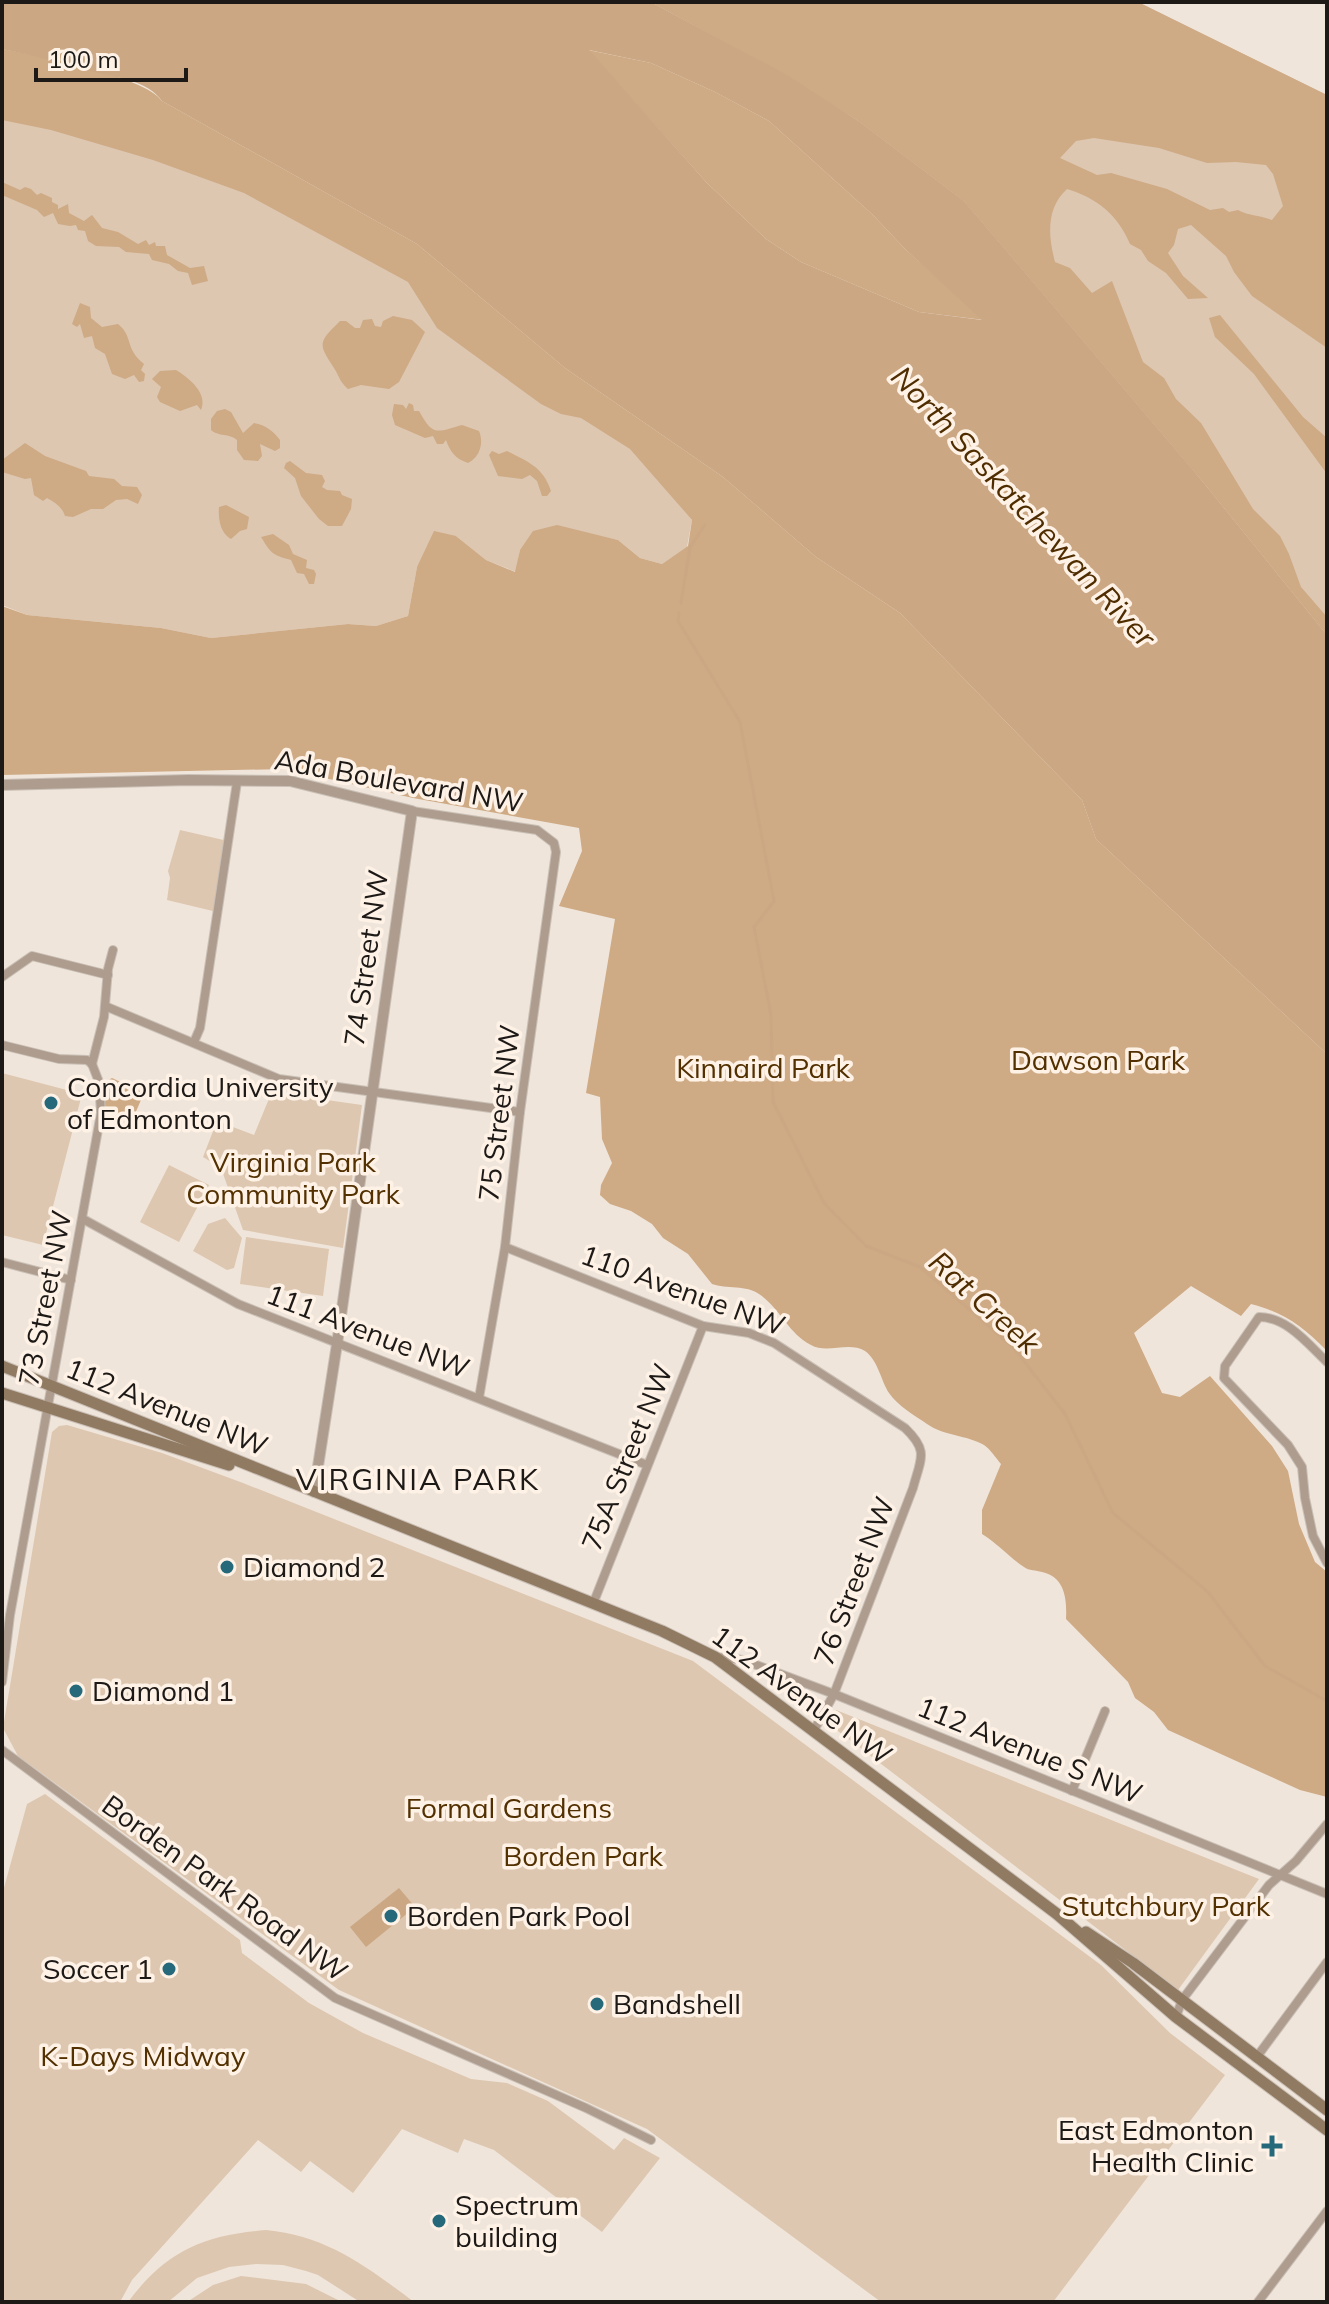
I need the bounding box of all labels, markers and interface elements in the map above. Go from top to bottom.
scale bar [36,32,186,82]
text: 100 m [48,44,119,74]
water label: North Saskatchewan River [883,358,1165,656]
street label: Ada Boulevard NW [272,741,526,820]
street label: 74 Street NW [336,868,395,1048]
street label: 75 Street NW [470,1023,527,1203]
park label: Dawson Park [1011,1042,1186,1077]
park label: Kinnaird Park [676,1050,850,1085]
place label: Concordia University of Edmonton [67,1069,334,1136]
marker: Concordia University of Edmonton [42,1094,60,1112]
park label: Virginia Park Community Park [186,1144,400,1211]
street label: 73 Street NW [10,1207,79,1388]
street label: 110 Avenue NW [576,1236,790,1343]
water label: Rat Creek [921,1243,1049,1363]
street label: 111 Avenue NW [262,1276,475,1385]
street label: 112 Avenue NW [61,1350,273,1463]
street label: 75A Street NW [573,1358,680,1555]
district label: VIRGINIA PARK [296,1460,540,1498]
street label: 76 Street NW [805,1492,902,1670]
place label: Diamond 2 [243,1549,385,1584]
marker: Diamond 2 [218,1558,236,1576]
street label: 112 Avenue NW [705,1617,899,1772]
place label: Diamond 1 [92,1673,234,1708]
marker: Diamond 1 [67,1682,85,1700]
street label: 112 Avenue S NW [913,1688,1148,1811]
street label: Borden Park Road NW [96,1787,355,1988]
park label: Formal Gardens [406,1790,612,1825]
park label: Borden Park [503,1838,663,1873]
park label: Stutchbury Park [1062,1888,1271,1923]
place label: Borden Park Pool [407,1898,630,1933]
marker: Borden Park Pool [382,1907,400,1925]
place label: Soccer 1 [43,1951,153,1986]
marker: Soccer 1 [160,1960,178,1978]
place label: Bandshell [613,1986,741,2021]
marker: Bandshell [588,1995,606,2013]
park label: K-Days Midway [40,2038,246,2073]
place label: East Edmonton Health Clinic [1058,2112,1254,2179]
marker: East Edmonton Health Clinic [1261,2135,1283,2157]
place label: Spectrum building [455,2187,579,2254]
marker: Spectrum building [430,2212,448,2230]

